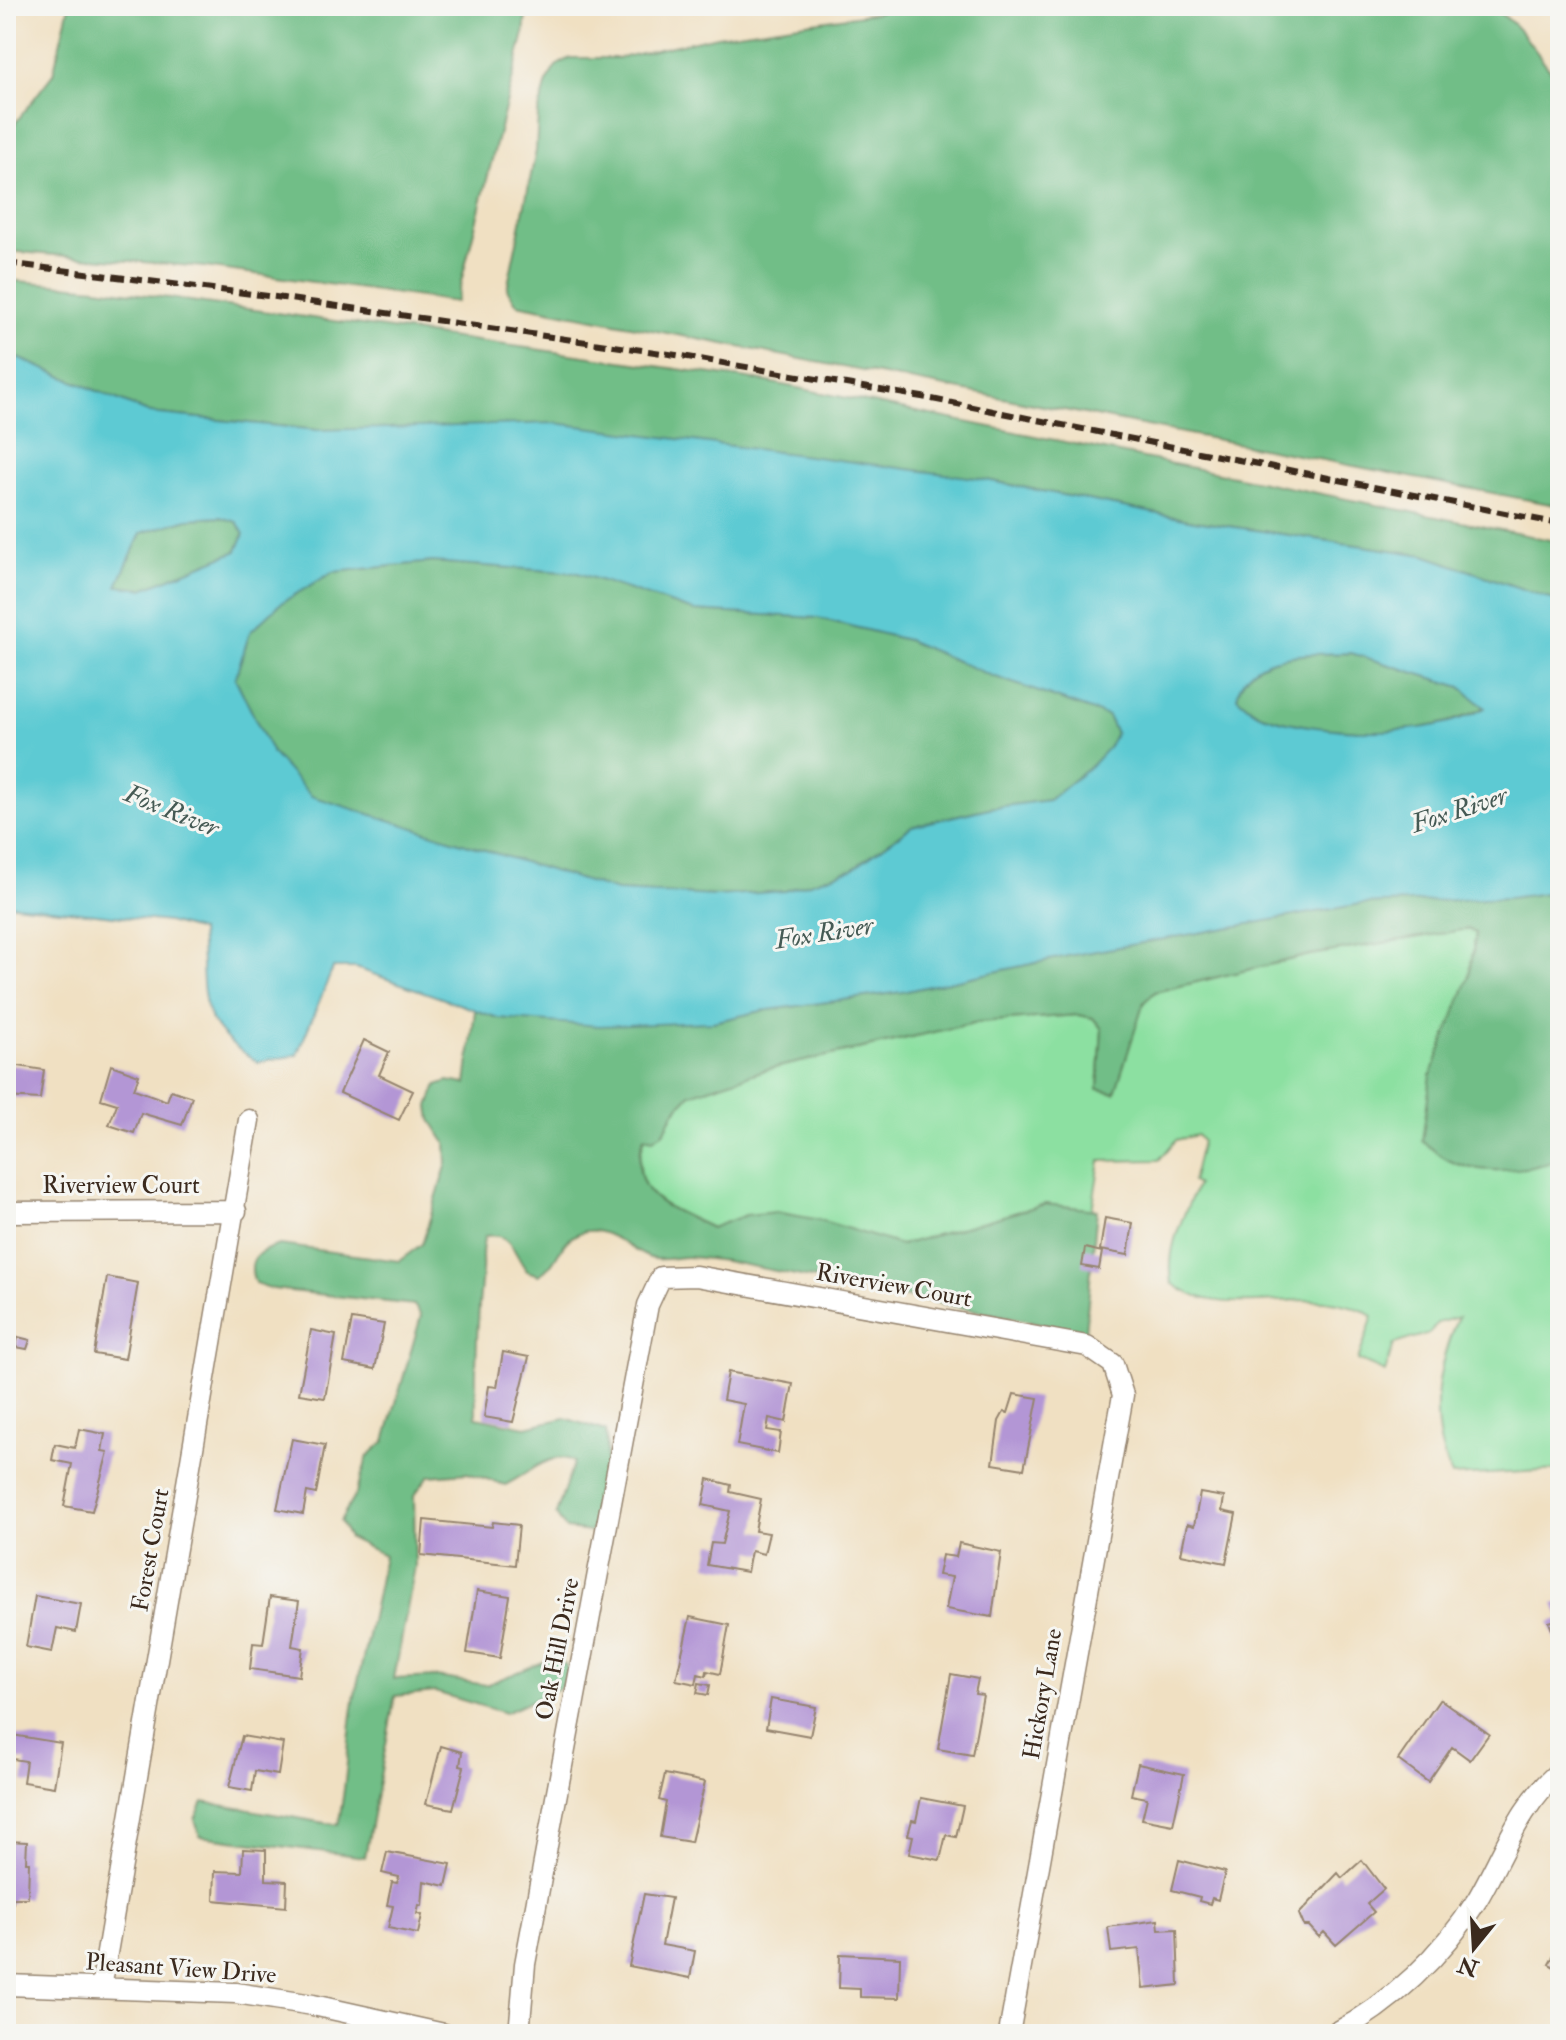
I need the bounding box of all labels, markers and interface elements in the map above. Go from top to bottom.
water label: Fox River [118,777,225,845]
water label: Fox River [1405,779,1513,841]
water label: Fox River [771,909,877,957]
street label: Riverview Court [42,1170,200,1201]
street label: Riverview Court [814,1257,974,1314]
street label: Forest Court [124,1486,177,1614]
street label: Oak Hill Drive [529,1575,586,1723]
street label: Hickory Lane [1016,1626,1069,1762]
north arrow [1434,1908,1514,1988]
street label: Pleasant View Drive [85,1946,277,1991]
text: N [1454,1950,1483,1983]

